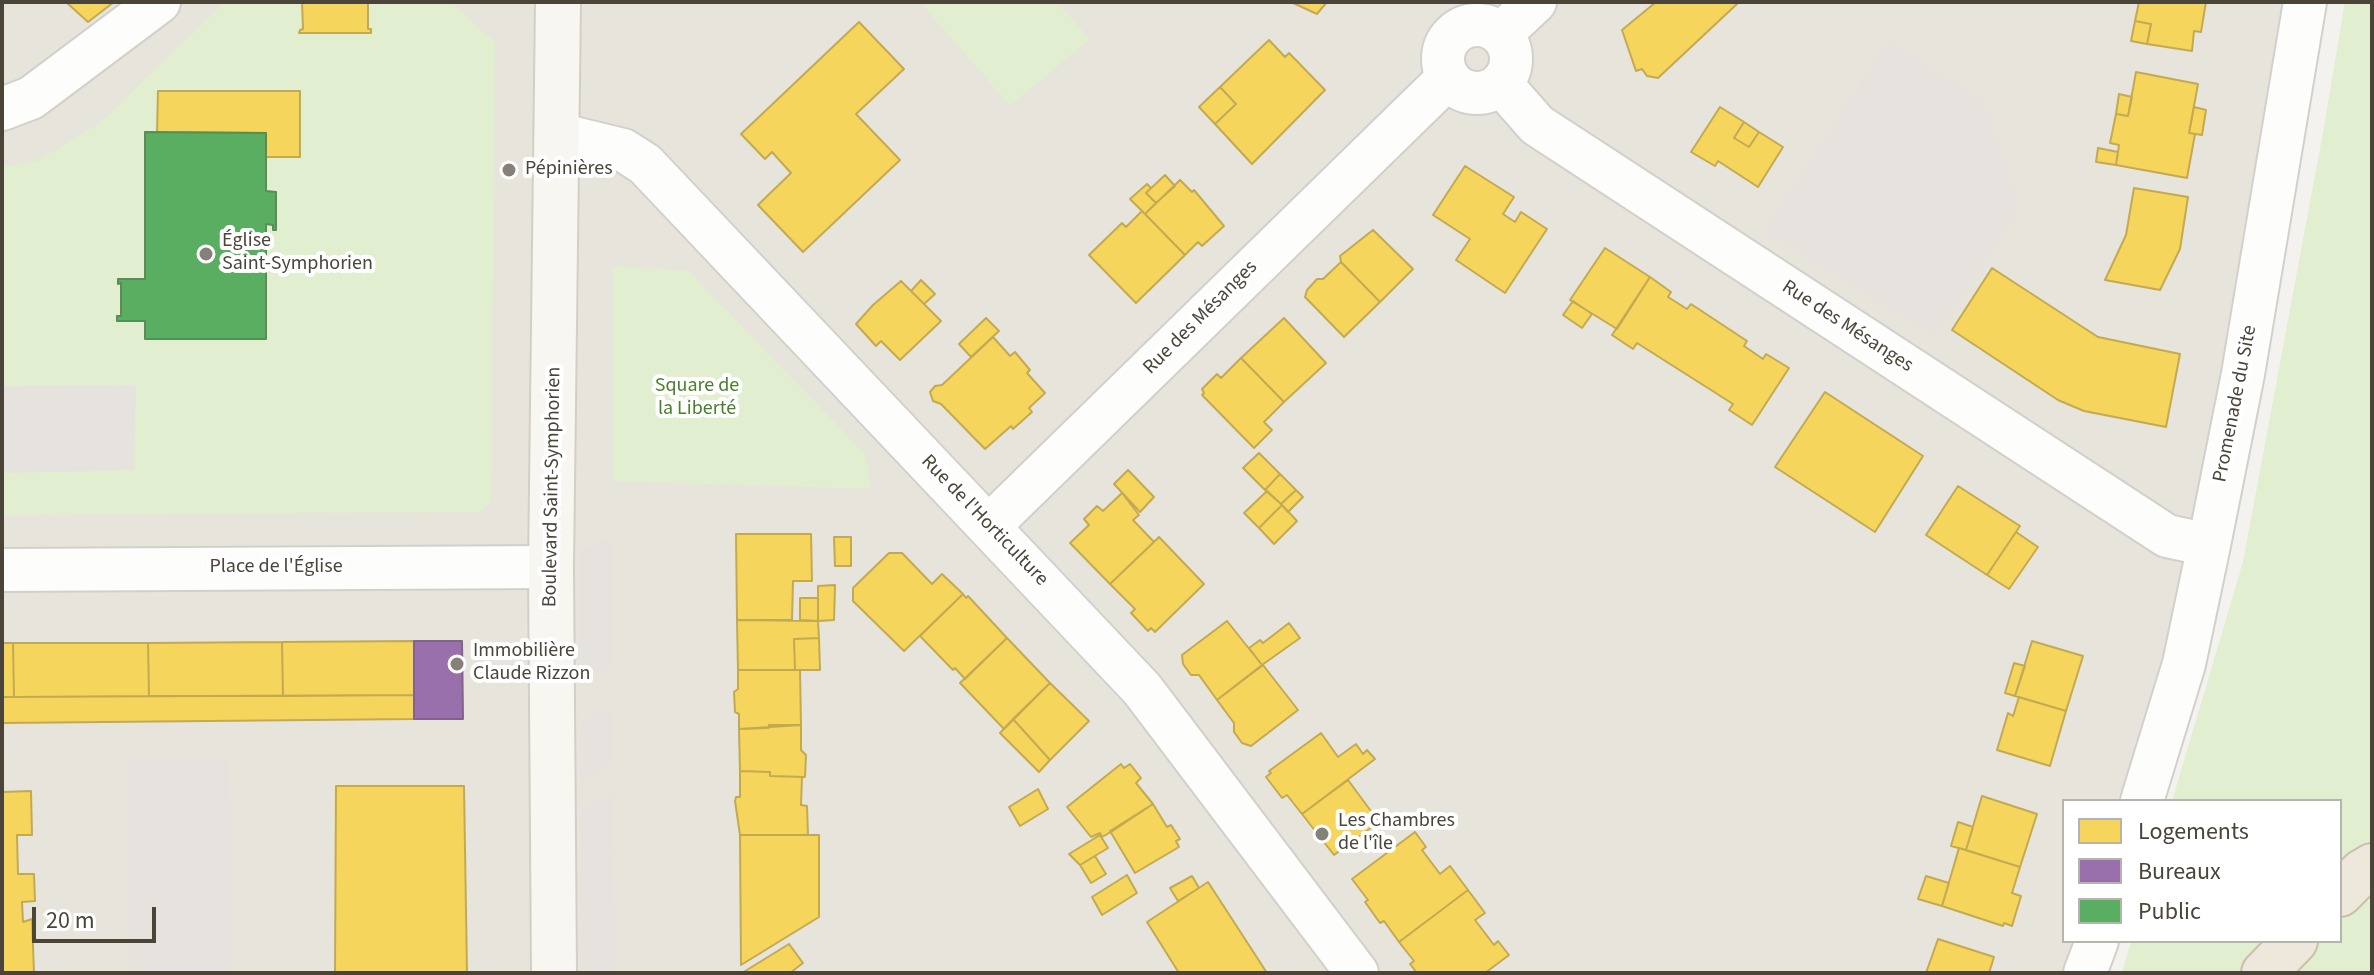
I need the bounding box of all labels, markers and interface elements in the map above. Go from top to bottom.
place label: Pépinières [525,158,613,182]
marker: Pépinières [500,161,518,179]
place label: Église Saint-Symphorien [222,230,373,277]
marker: Église Saint-Symphorien [197,245,215,263]
street label: Rue des Mésanges [1139,256,1263,380]
street label: Rue des Mésanges [1777,276,1917,378]
street label: Promenade du Site [2209,323,2263,485]
street label: Boulevard Saint-Symphorien [539,367,567,607]
park label: Square de la Liberté [655,375,739,422]
street label: Rue de l'Horticulture [915,450,1053,592]
street label: Place de l'Église [209,556,343,580]
place label: Immobilière Claude Rizzon [473,640,590,687]
marker: Immobilière Claude Rizzon [448,655,466,673]
legend [2062,799,2342,943]
place label: Les Chambres de l'île [1338,810,1455,857]
text: Logements [2138,814,2249,849]
marker: Les Chambres de l'île [1313,825,1331,843]
text: Bureaux [2138,854,2221,889]
scale bar [36,891,160,941]
text: Public [2138,894,2201,929]
text: 20 m [46,903,95,938]

